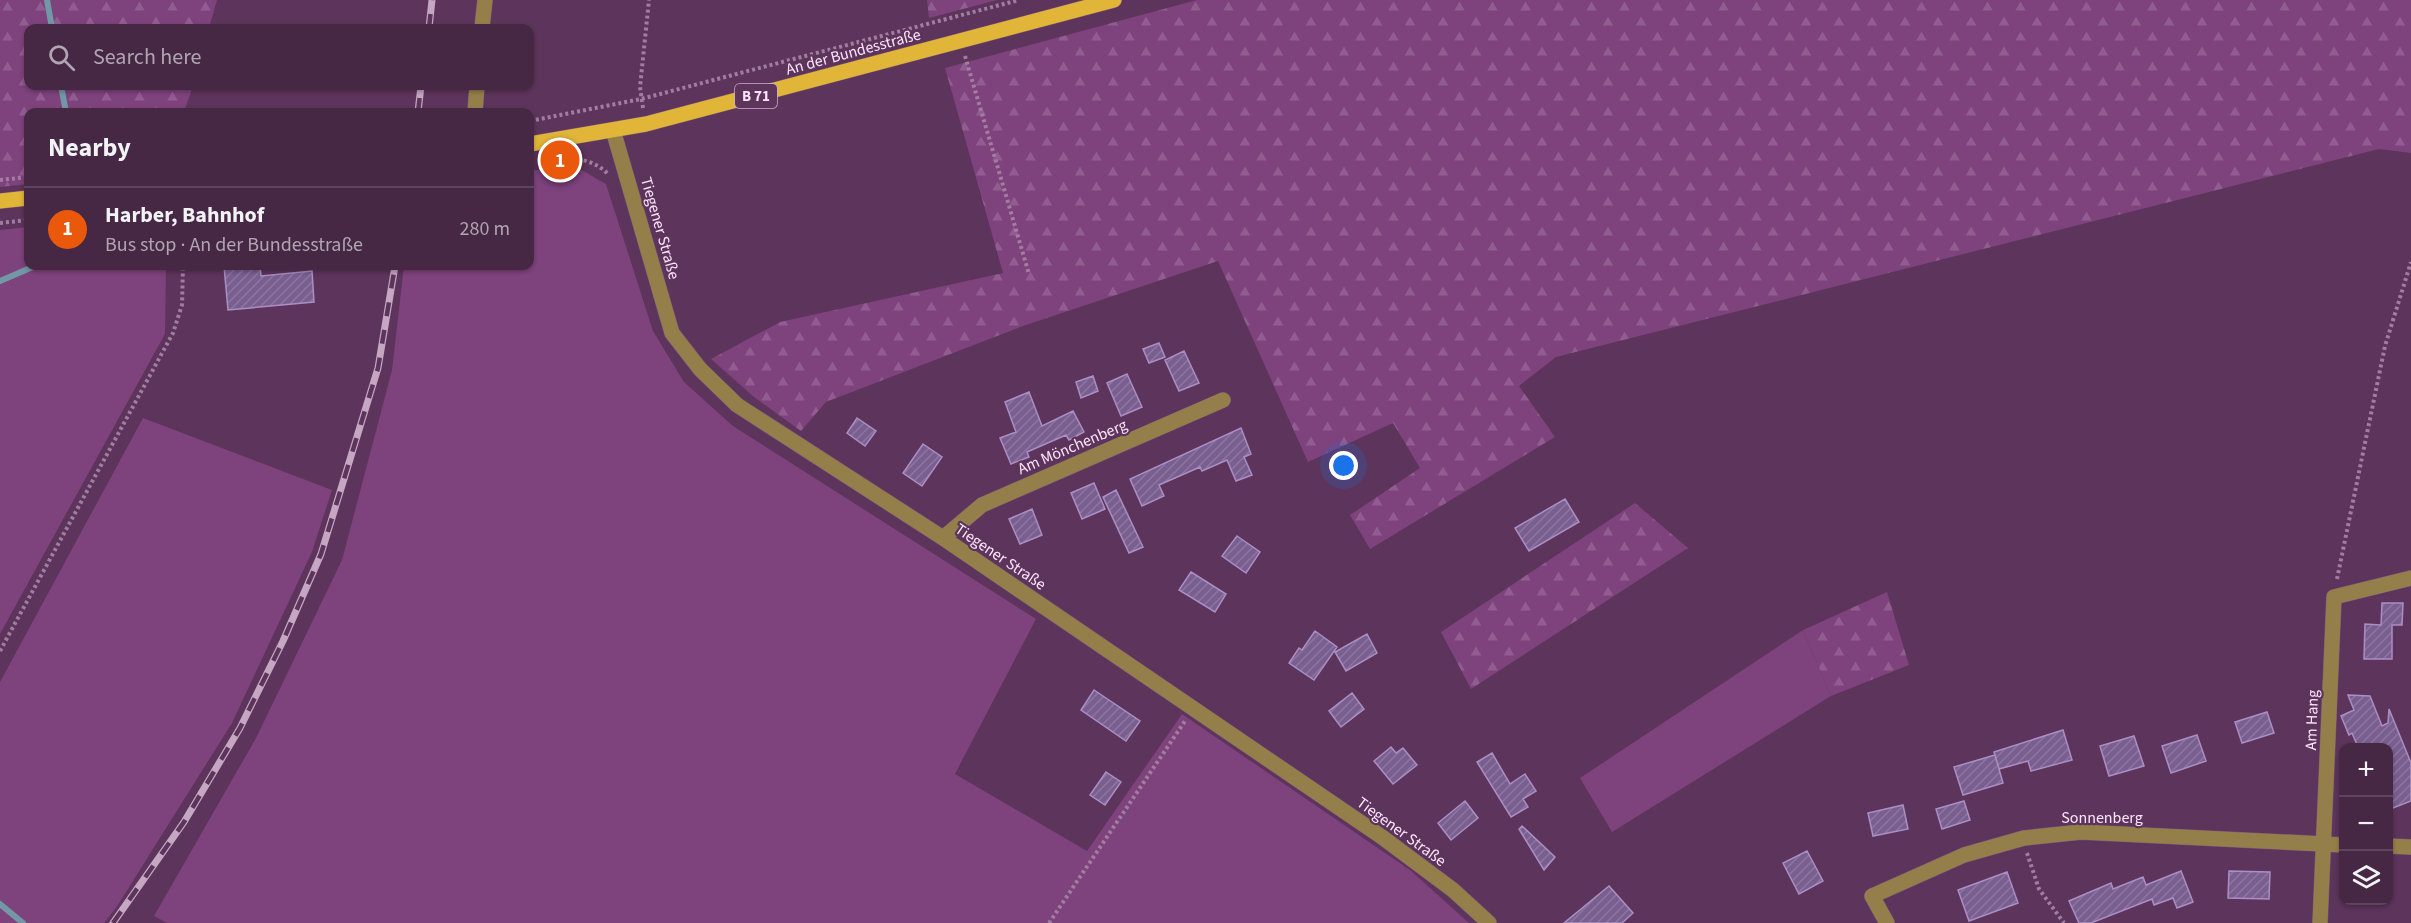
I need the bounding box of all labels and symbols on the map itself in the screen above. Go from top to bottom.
street label: An der Bundesstraße [783,23,923,81]
road number: B 71 [735,84,777,108]
pin: 1 [540,138,580,182]
street label: Tiegener Straße [635,175,685,282]
street label: Am Mönchenberg [1014,414,1131,480]
your location [1329,451,1358,480]
street label: Tiegener Straße [951,518,1050,595]
street label: Am Hang [2300,689,2324,751]
street label: Tiegener Straße [1352,792,1451,872]
street label: Sonnenberg [2061,807,2143,829]

